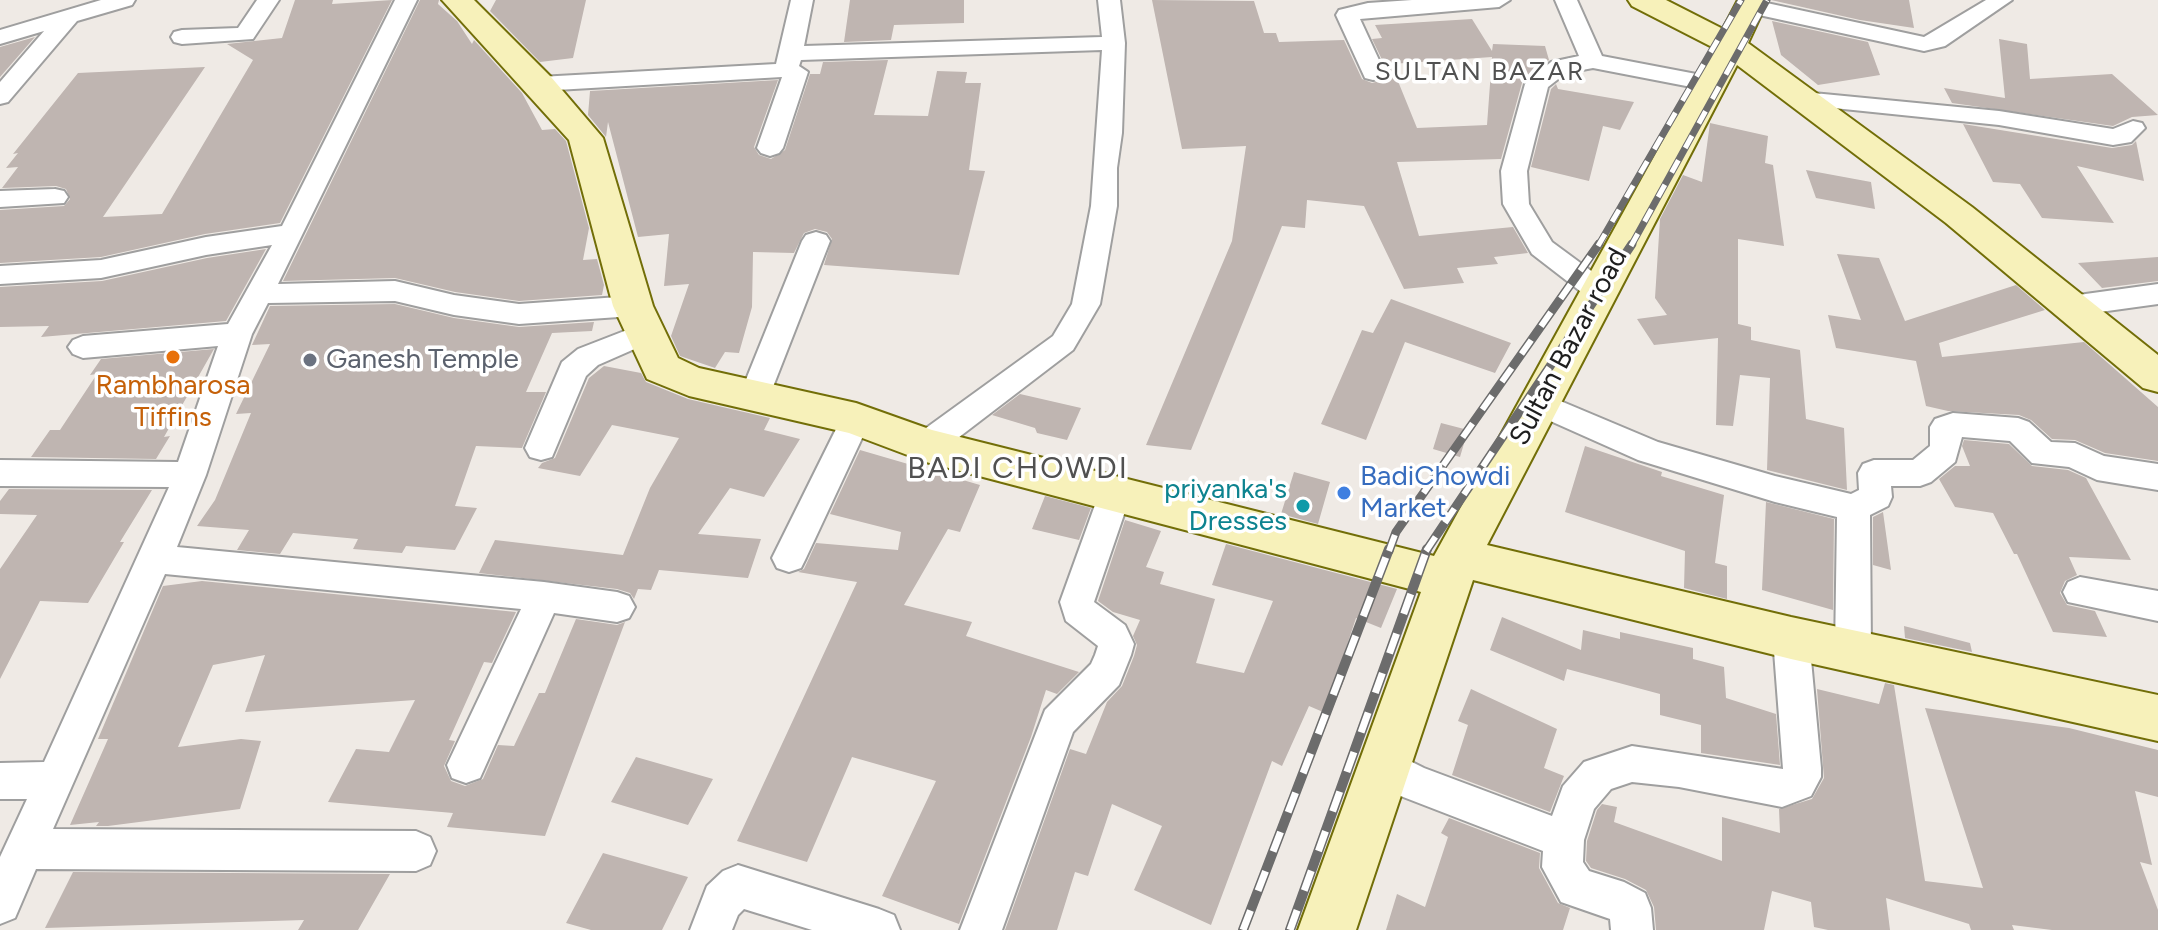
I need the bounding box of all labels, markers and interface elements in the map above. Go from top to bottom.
district label: SULTAN BAZAR [1375,56,1585,88]
street label: Sultan Bazar road [1503,243,1635,451]
place label: Ganesh Temple [326,343,519,377]
marker: Rambharosa Tiffins [164,348,182,366]
marker: Ganesh Temple [301,351,319,369]
place label: Rambharosa Tiffins [96,369,250,435]
district label: BADI CHOWDI [907,451,1129,487]
place label: BadiChowdi Market [1360,460,1510,526]
place label: priyanka's Dresses [1164,473,1287,539]
marker: BadiChowdi Market [1335,484,1353,502]
marker: priyanka's Dresses [1294,497,1312,515]

